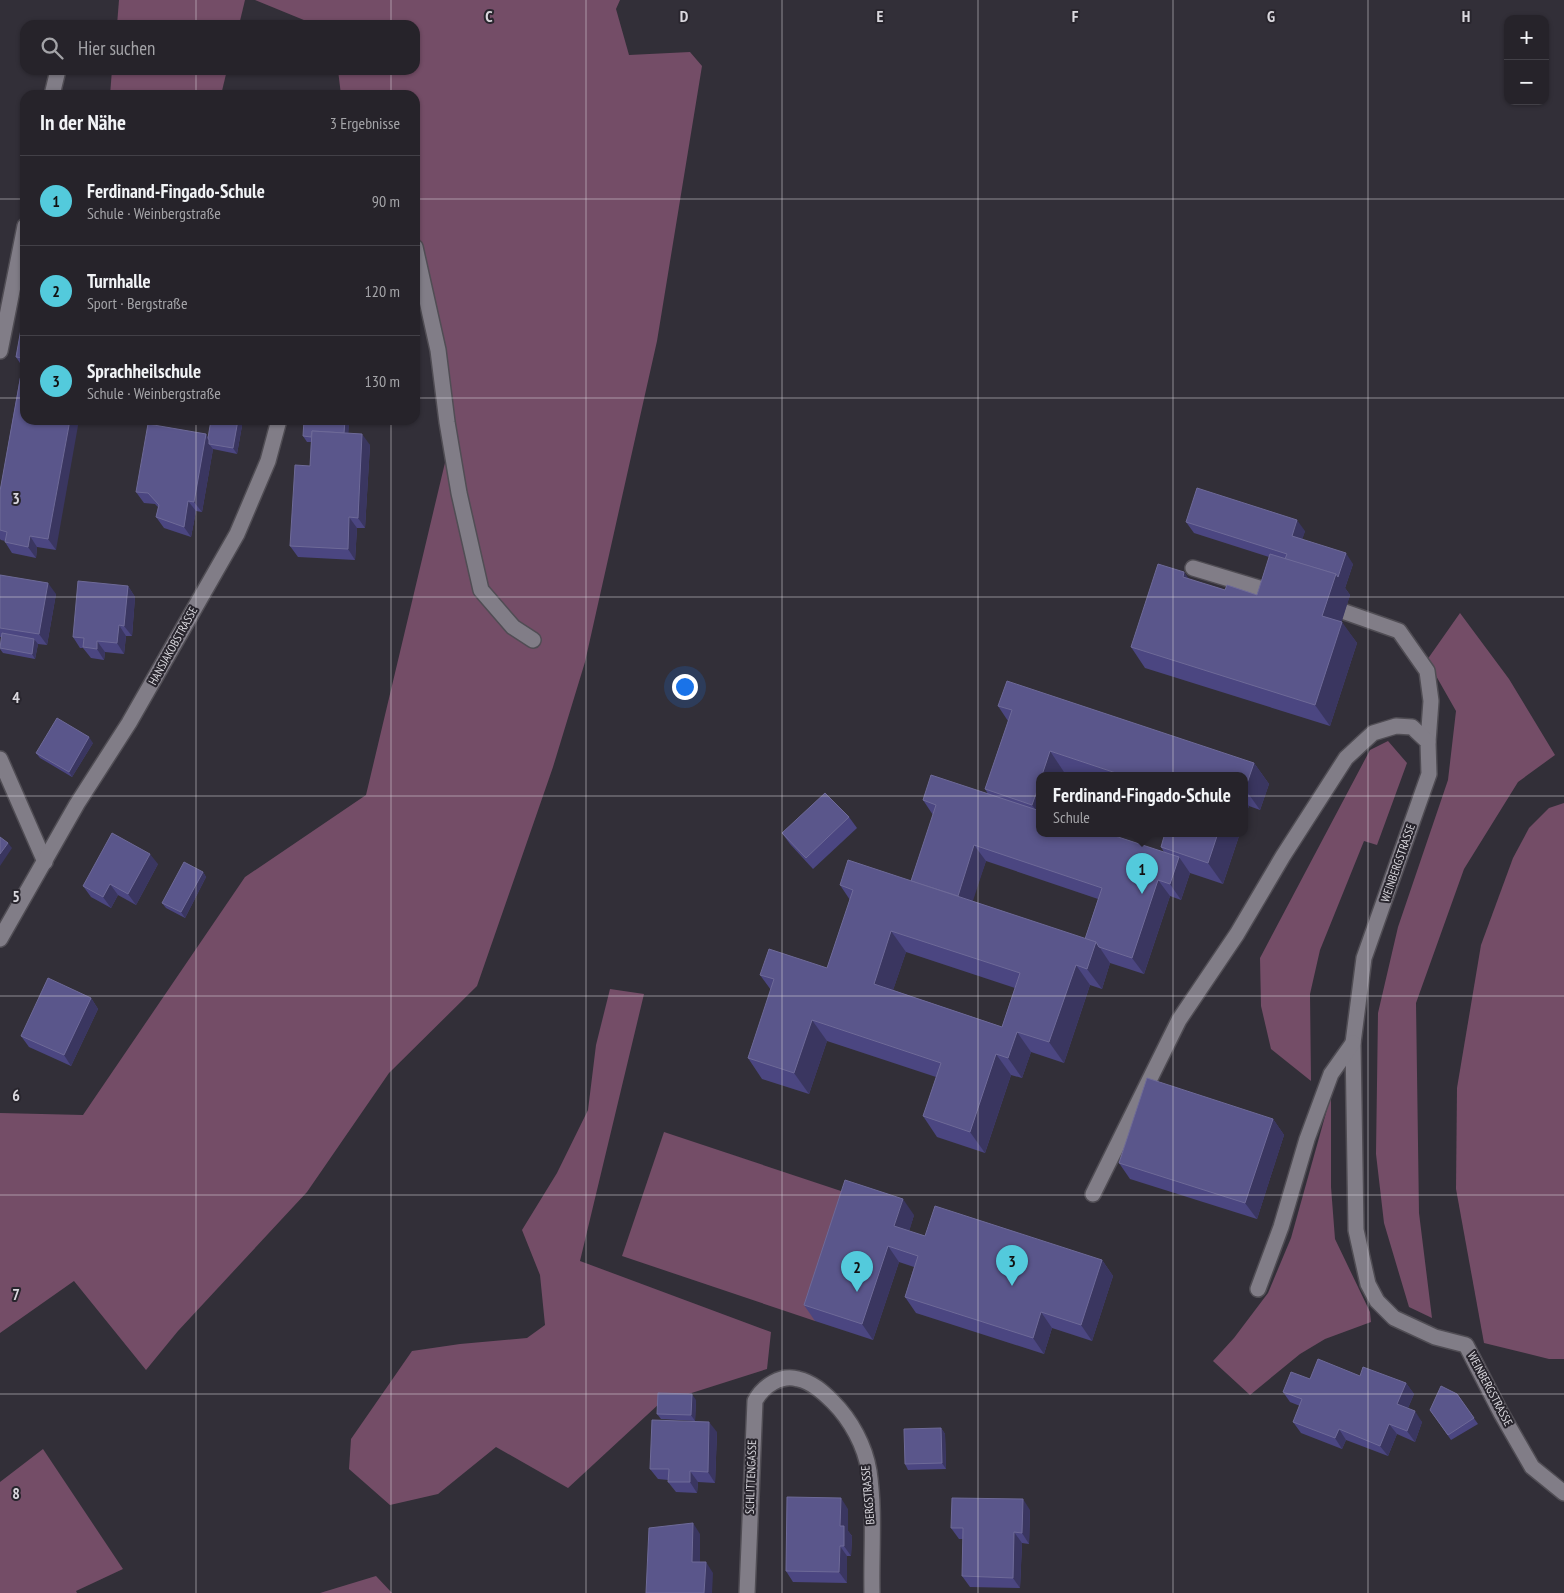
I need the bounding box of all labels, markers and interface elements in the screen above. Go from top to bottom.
text: C [485,6,493,26]
text: D [680,6,689,26]
text: E [877,6,884,26]
text: F [1072,6,1079,26]
text: G [1267,6,1275,26]
text: H [1462,6,1470,26]
map controls [1504,15,1549,105]
button: + [1504,15,1549,60]
search box [20,20,420,75]
icon: search [38,34,66,62]
text: Hier suchen [78,36,155,60]
button: − [1504,60,1549,105]
text: In der Nähe [40,109,126,136]
text: 3 Ergebnisse [330,113,400,133]
text: Ferdinand-Fingado-Schule [87,179,265,203]
text: 1 [52,191,60,211]
text: 90 m [372,191,400,211]
text: Schule · Weinbergstraße [87,203,221,223]
text: Turnhalle [87,269,151,293]
text: 2 [52,281,60,301]
text: 120 m [365,281,400,301]
text: Sport · Bergstraße [87,293,188,313]
text: Sprachheilschule [87,359,201,383]
text: 3 [52,371,60,391]
text: 130 m [365,371,400,391]
text: Schule · Weinbergstraße [87,383,221,403]
text: 3 [12,488,20,508]
street label: HANSJAKOBSTRASSE [145,604,200,688]
your location [672,674,698,700]
text: 4 [12,687,20,707]
popup [1036,772,1248,837]
text: Ferdinand-Fingado-Schule [1053,783,1231,807]
text: Schule [1053,807,1090,827]
street label: WEINBERGSTRASSE [1377,822,1418,904]
pin: 1 [1126,853,1158,894]
text: 5 [12,886,20,906]
text: 6 [12,1085,20,1105]
pin: 3 [996,1245,1028,1286]
pin: 2 [841,1251,873,1292]
text: 7 [12,1284,20,1304]
street label: WEINBERGSTRASSE [1465,1349,1516,1428]
street label: SCHLITTENGASSE [742,1440,759,1514]
street label: BERGSTRASSE [857,1465,878,1525]
text: 8 [12,1483,20,1503]

